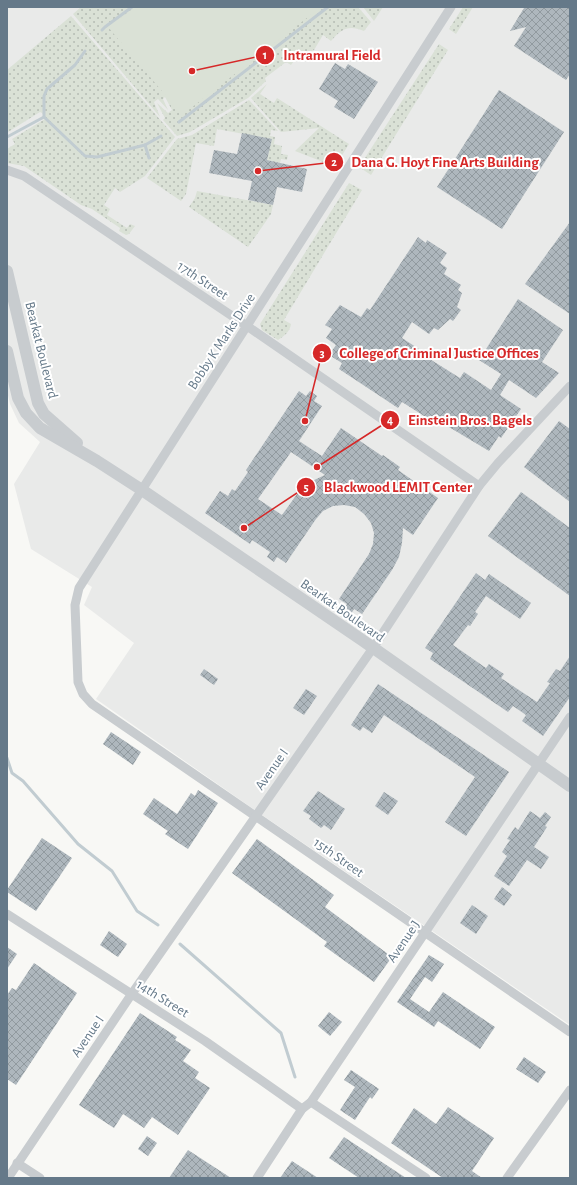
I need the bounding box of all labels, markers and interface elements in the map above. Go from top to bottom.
callout: Intramural Field [255,41,388,68]
text: Intramural Field [283,48,381,63]
text: 1 [263,49,267,61]
callout: Dana G. Hoyt Fine Arts Building [324,148,547,175]
text: Dana G. Hoyt Fine Arts Building [351,155,539,170]
text: 2 [331,156,337,168]
street label: 17th Street [175,259,231,303]
street label: Bobby K Marks Drive [186,291,258,392]
street label: Bearkat Boulevard [22,300,60,400]
callout: College of Criminal Justice Offices [312,339,547,366]
text: College of Criminal Justice Offices [339,346,539,361]
text: 3 [319,347,325,359]
callout: Einstein Bros. Bagels [380,406,540,433]
text: Einstein Bros. Bagels [408,413,532,428]
text: 4 [387,414,393,426]
callout: Blackwood LEMIT Center [296,473,480,500]
text: Blackwood LEMIT Center [324,480,473,495]
text: 5 [303,481,309,493]
street label: Bearkat Boulevard [298,577,387,645]
street label: Avenue I [253,746,291,793]
street label: 15th Street [311,836,367,880]
street label: Avenue J [385,918,423,965]
street label: 14th Street [134,977,191,1021]
street label: Avenue I [69,1013,107,1060]

